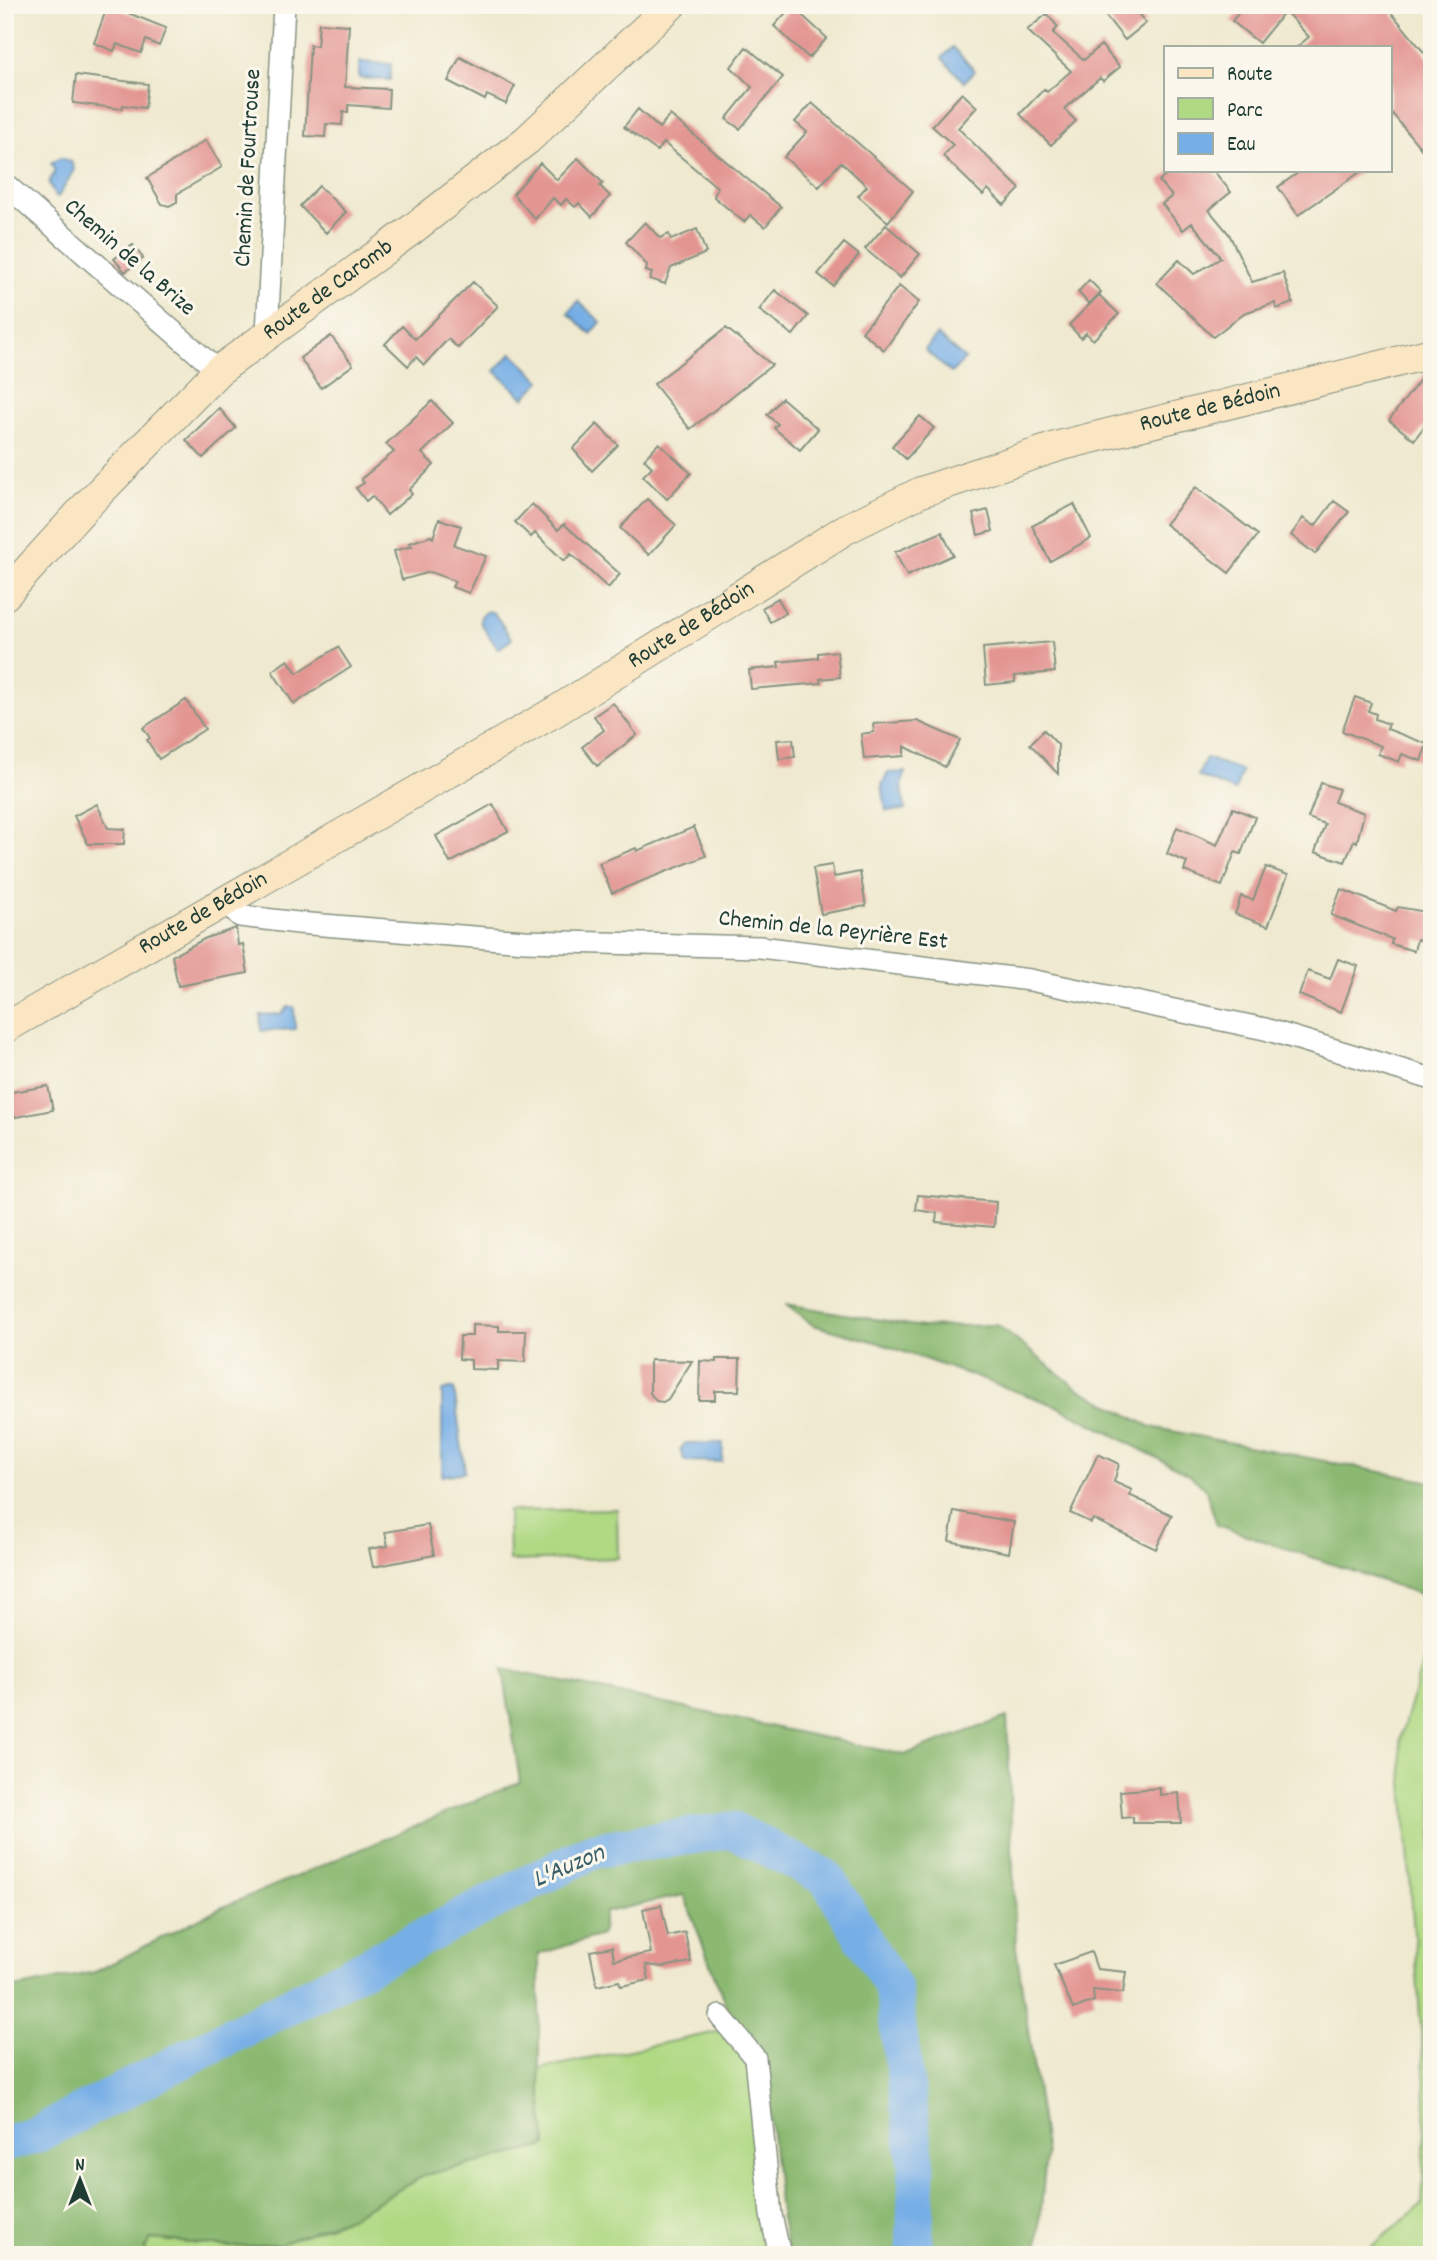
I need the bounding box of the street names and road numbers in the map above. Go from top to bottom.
street label: Chemin de Fourtrouse [227,68,271,268]
street label: Chemin de la Brize [56,191,202,325]
street label: Route de Caromb [256,231,401,350]
street label: Route de Bédoin [1136,374,1284,442]
street label: Route de Bédoin [622,573,762,679]
street label: Route de Bédoin [133,863,274,964]
street label: Chemin de la Peyrière Est [717,902,949,960]

